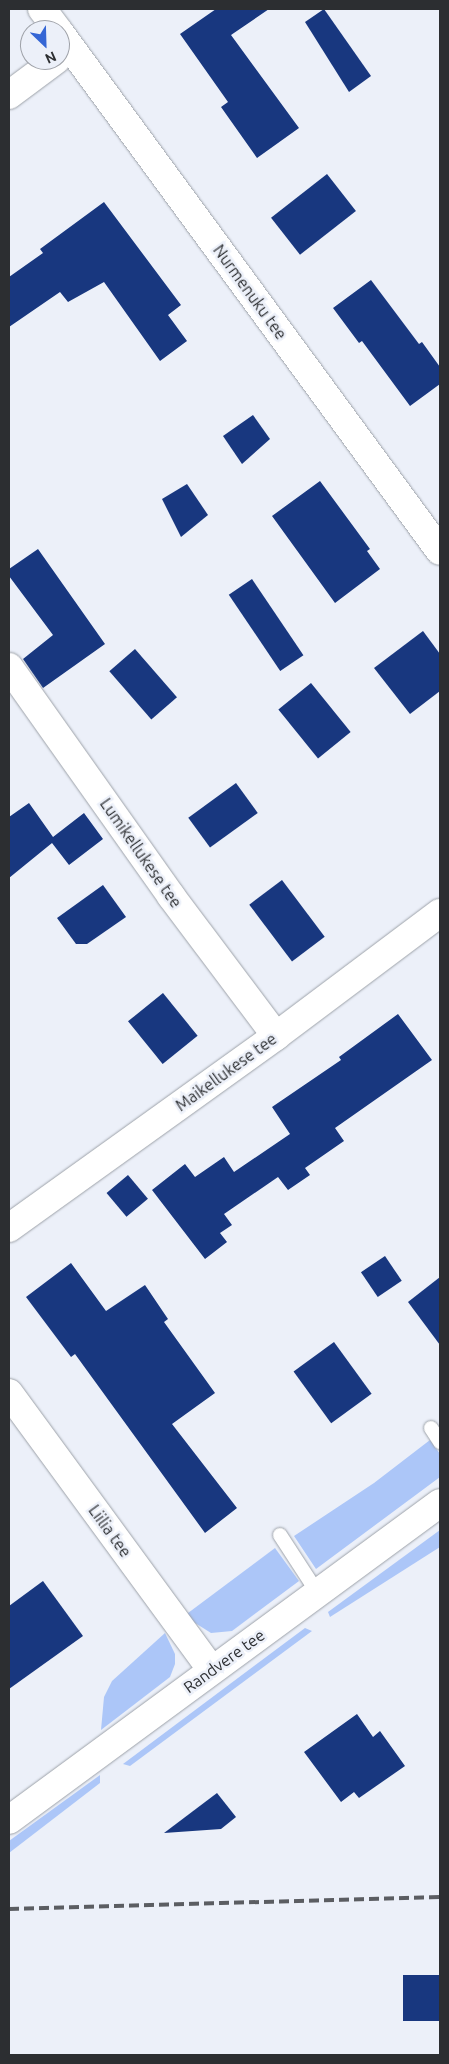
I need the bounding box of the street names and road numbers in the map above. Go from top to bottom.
street label: Nurmenuku tee [209,241,291,343]
street label: Lumikellukese tee [96,795,186,911]
street label: Maikellukese tee [172,1029,280,1115]
street label: Liilia tee [85,1501,135,1561]
street label: Randvere tee [180,1625,268,1697]

